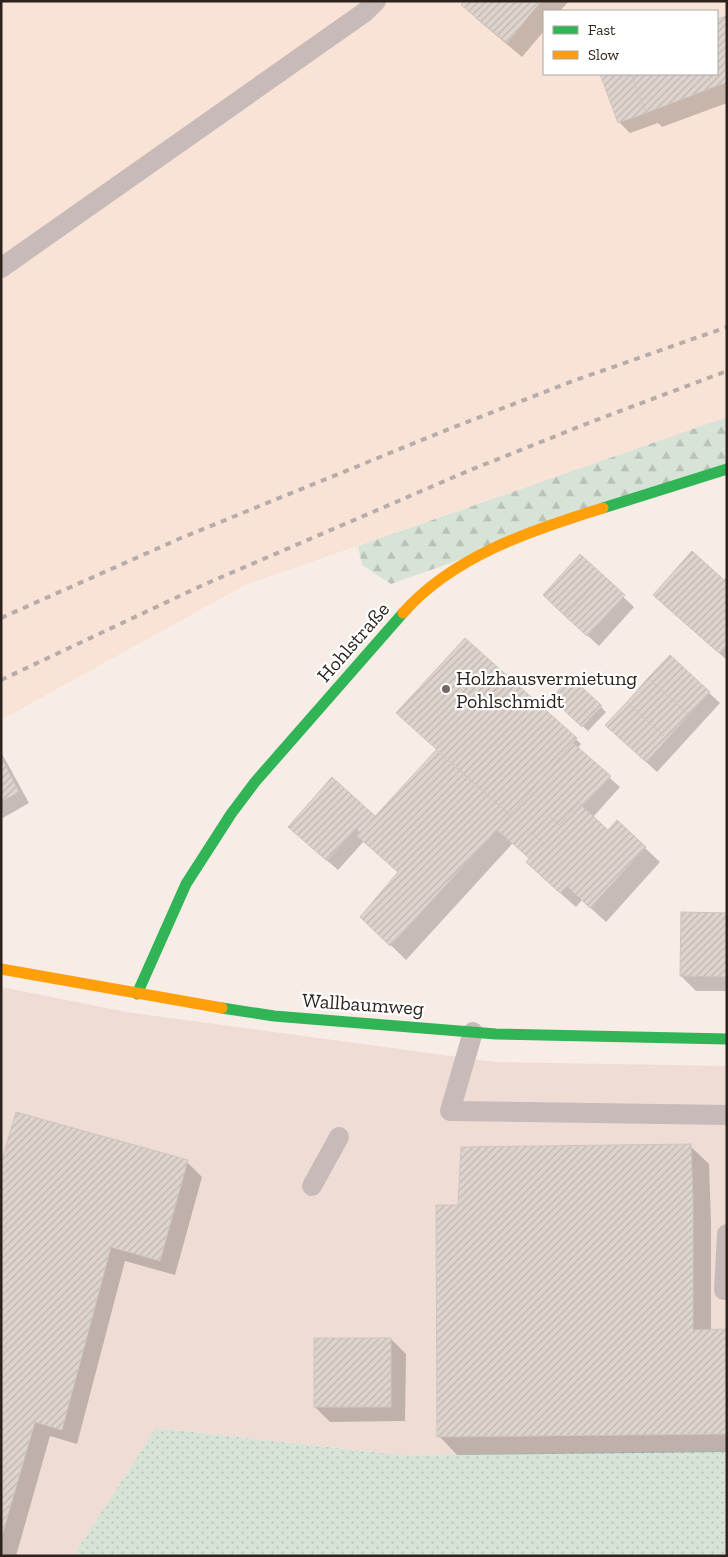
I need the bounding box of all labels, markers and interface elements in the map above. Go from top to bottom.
legend [543,10,718,75]
text: Fast [588,21,616,39]
text: Slow [588,46,620,64]
street label: Hohlstraße [312,597,394,687]
place label: Holzhausvermietung Pohlschmidt [456,666,637,713]
marker: Holzhausvermietung Pohlschmidt [440,683,452,695]
street label: Wallbaumweg [301,988,425,1020]

